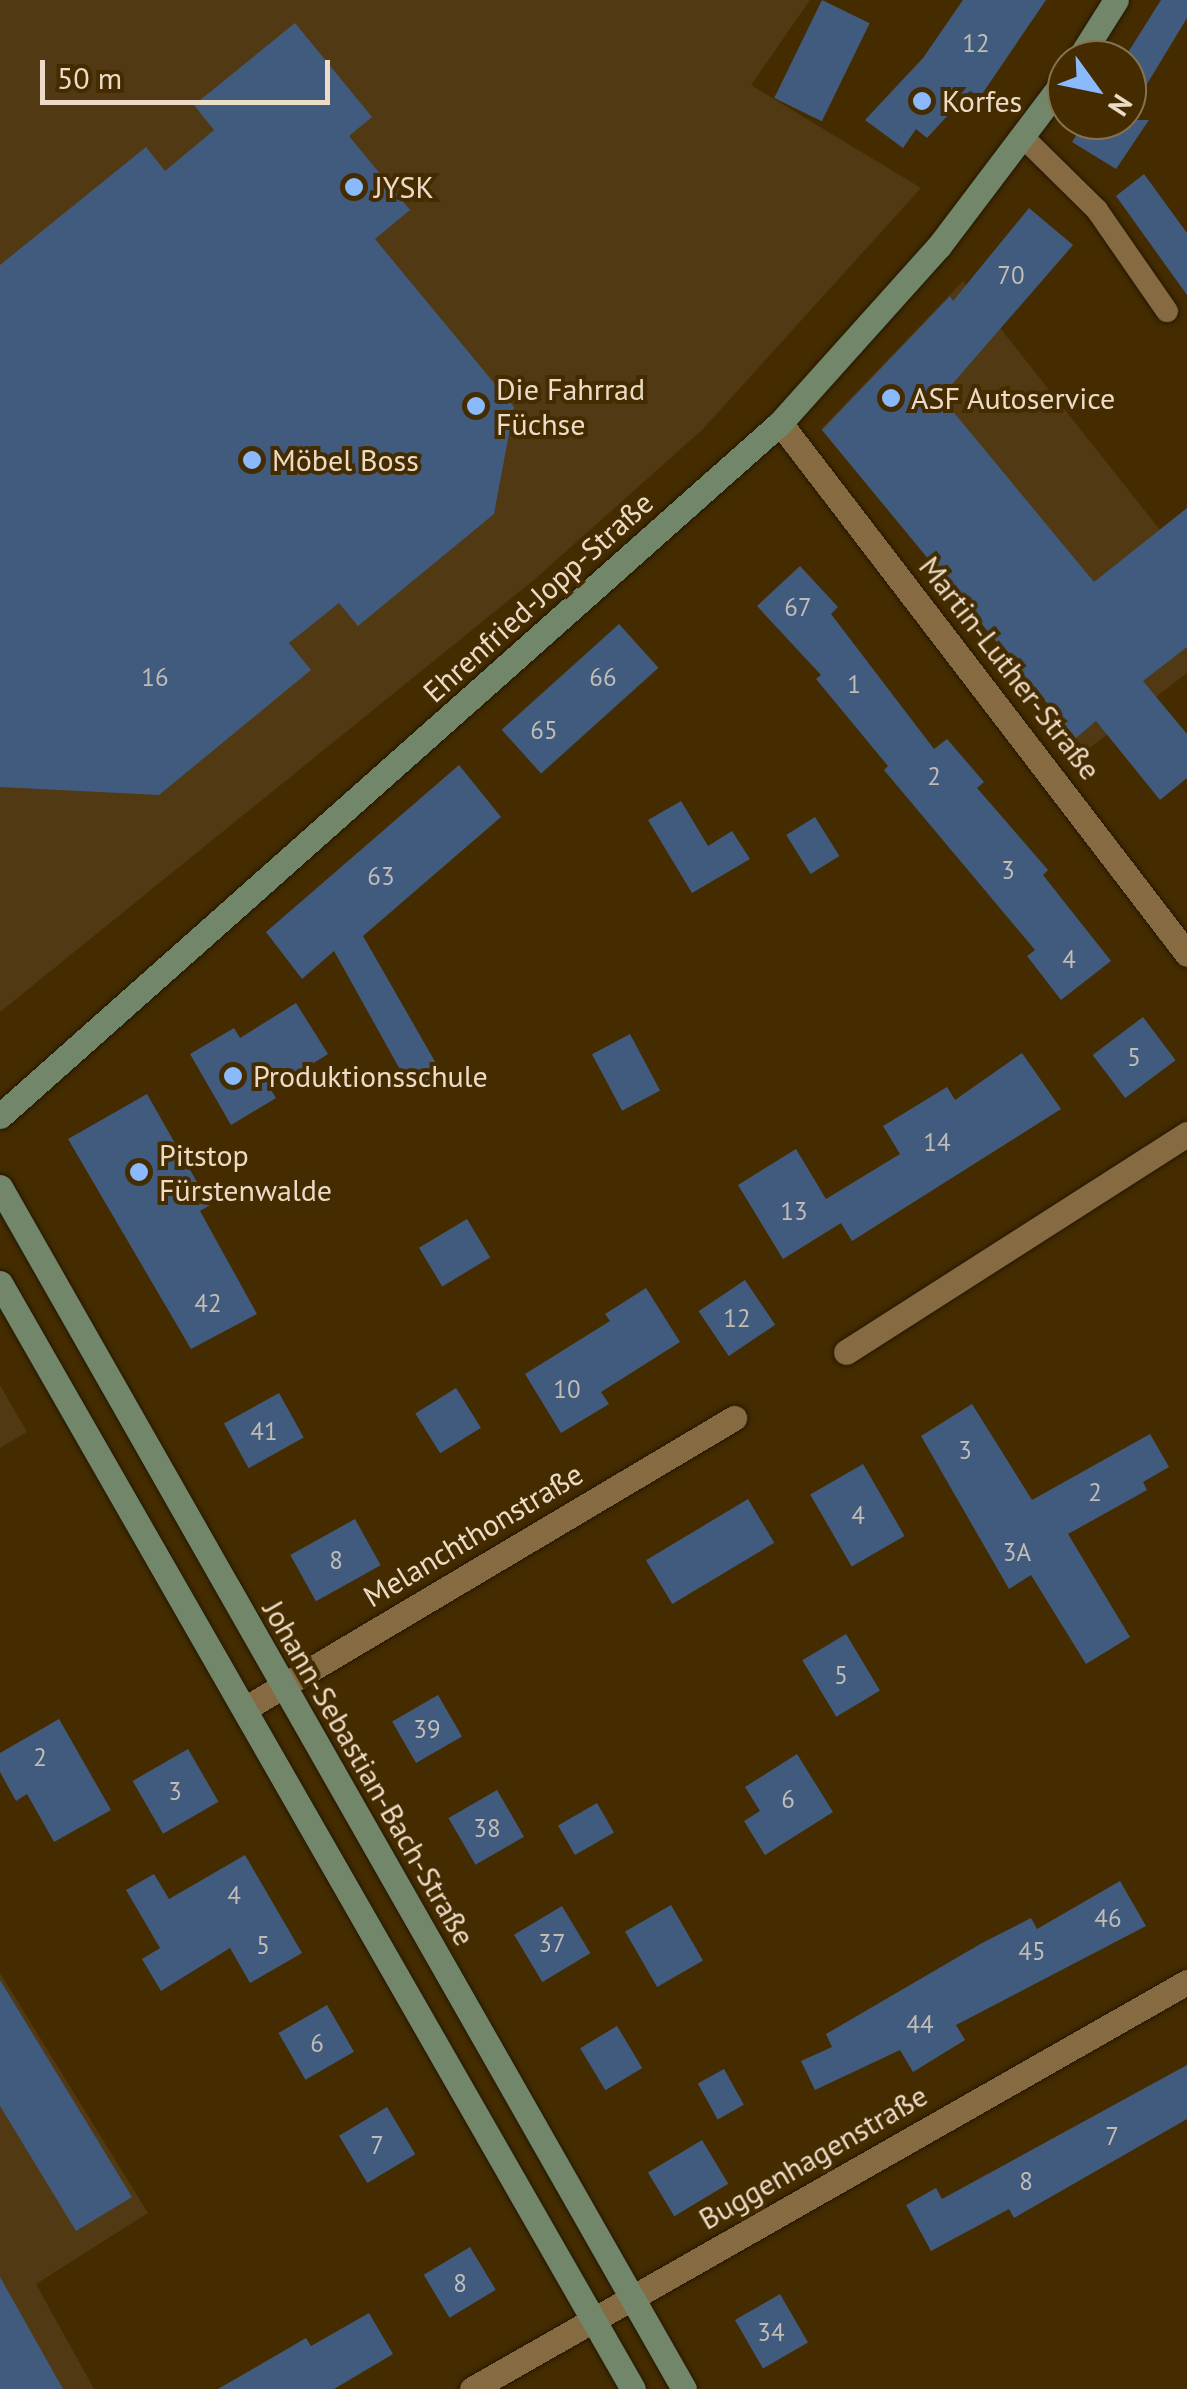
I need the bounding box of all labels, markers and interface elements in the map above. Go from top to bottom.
house number: 12 [962,28,990,58]
scale bar [45,40,335,102]
north arrow [1047,40,1147,140]
text: 50 m [57,58,122,97]
place label: Korfes [942,83,1022,119]
text: N [1100,88,1141,123]
marker: Korfes [911,90,933,112]
place label: JYSK [374,169,434,205]
marker: JYSK [343,176,365,198]
house number: 70 [997,260,1025,290]
place label: Die Fahrrad Füchse [496,371,645,442]
place label: ASF Autoservice [911,380,1116,416]
marker: ASF Autoservice [880,387,902,409]
marker: Die Fahrrad Füchse [465,395,487,417]
place label: Möbel Boss [272,442,419,478]
marker: Möbel Boss [241,449,263,471]
street label: Ehrenfried-Jopp-Straße [416,484,660,710]
street label: Martin-Luther-Straße [912,549,1108,787]
house number: 67 [784,592,812,622]
house number: 16 [141,662,169,692]
house number: 66 [589,662,617,692]
house number: 1 [847,669,861,699]
house number: 65 [530,715,558,745]
house number: 2 [927,761,941,791]
house number: 3 [1001,855,1015,885]
house number: 63 [367,861,395,891]
house number: 4 [1062,944,1076,974]
house number: 5 [1127,1042,1141,1072]
place label: Produktionsschule [253,1058,488,1094]
marker: Produktionsschule [222,1065,244,1087]
house number: 14 [923,1127,951,1157]
place label: Pitstop Fürstenwalde [159,1137,332,1208]
marker: Pitstop Fürstenwalde [128,1161,150,1183]
house number: 13 [780,1196,808,1226]
house number: 42 [194,1288,222,1318]
house number: 12 [723,1303,751,1333]
house number: 10 [553,1374,581,1404]
house number: 41 [250,1416,278,1446]
house number: 3 [958,1435,972,1465]
street label: Melanchthonstraße [357,1455,589,1615]
house number: 2 [1088,1477,1102,1507]
house number: 4 [851,1500,865,1530]
house number: 3A [1003,1537,1031,1567]
house number: 8 [329,1545,343,1575]
street label: Johann-Sebastian-Bach-Straße [255,1594,483,1952]
house number: 5 [834,1660,848,1690]
house number: 39 [413,1714,441,1744]
house number: 2 [33,1742,47,1772]
house number: 3 [168,1776,182,1806]
house number: 6 [781,1784,795,1814]
house number: 38 [473,1813,501,1843]
house number: 4 [227,1880,241,1910]
house number: 46 [1094,1903,1122,1933]
house number: 37 [538,1928,566,1958]
house number: 5 [256,1930,270,1960]
house number: 45 [1018,1936,1046,1966]
house number: 44 [906,2009,934,2039]
house number: 6 [310,2028,324,2058]
street label: Buggenhagenstraße [693,2077,933,2237]
house number: 7 [1105,2121,1119,2151]
house number: 7 [370,2130,384,2160]
house number: 8 [1019,2166,1033,2196]
house number: 8 [453,2268,467,2298]
house number: 34 [757,2317,785,2347]

